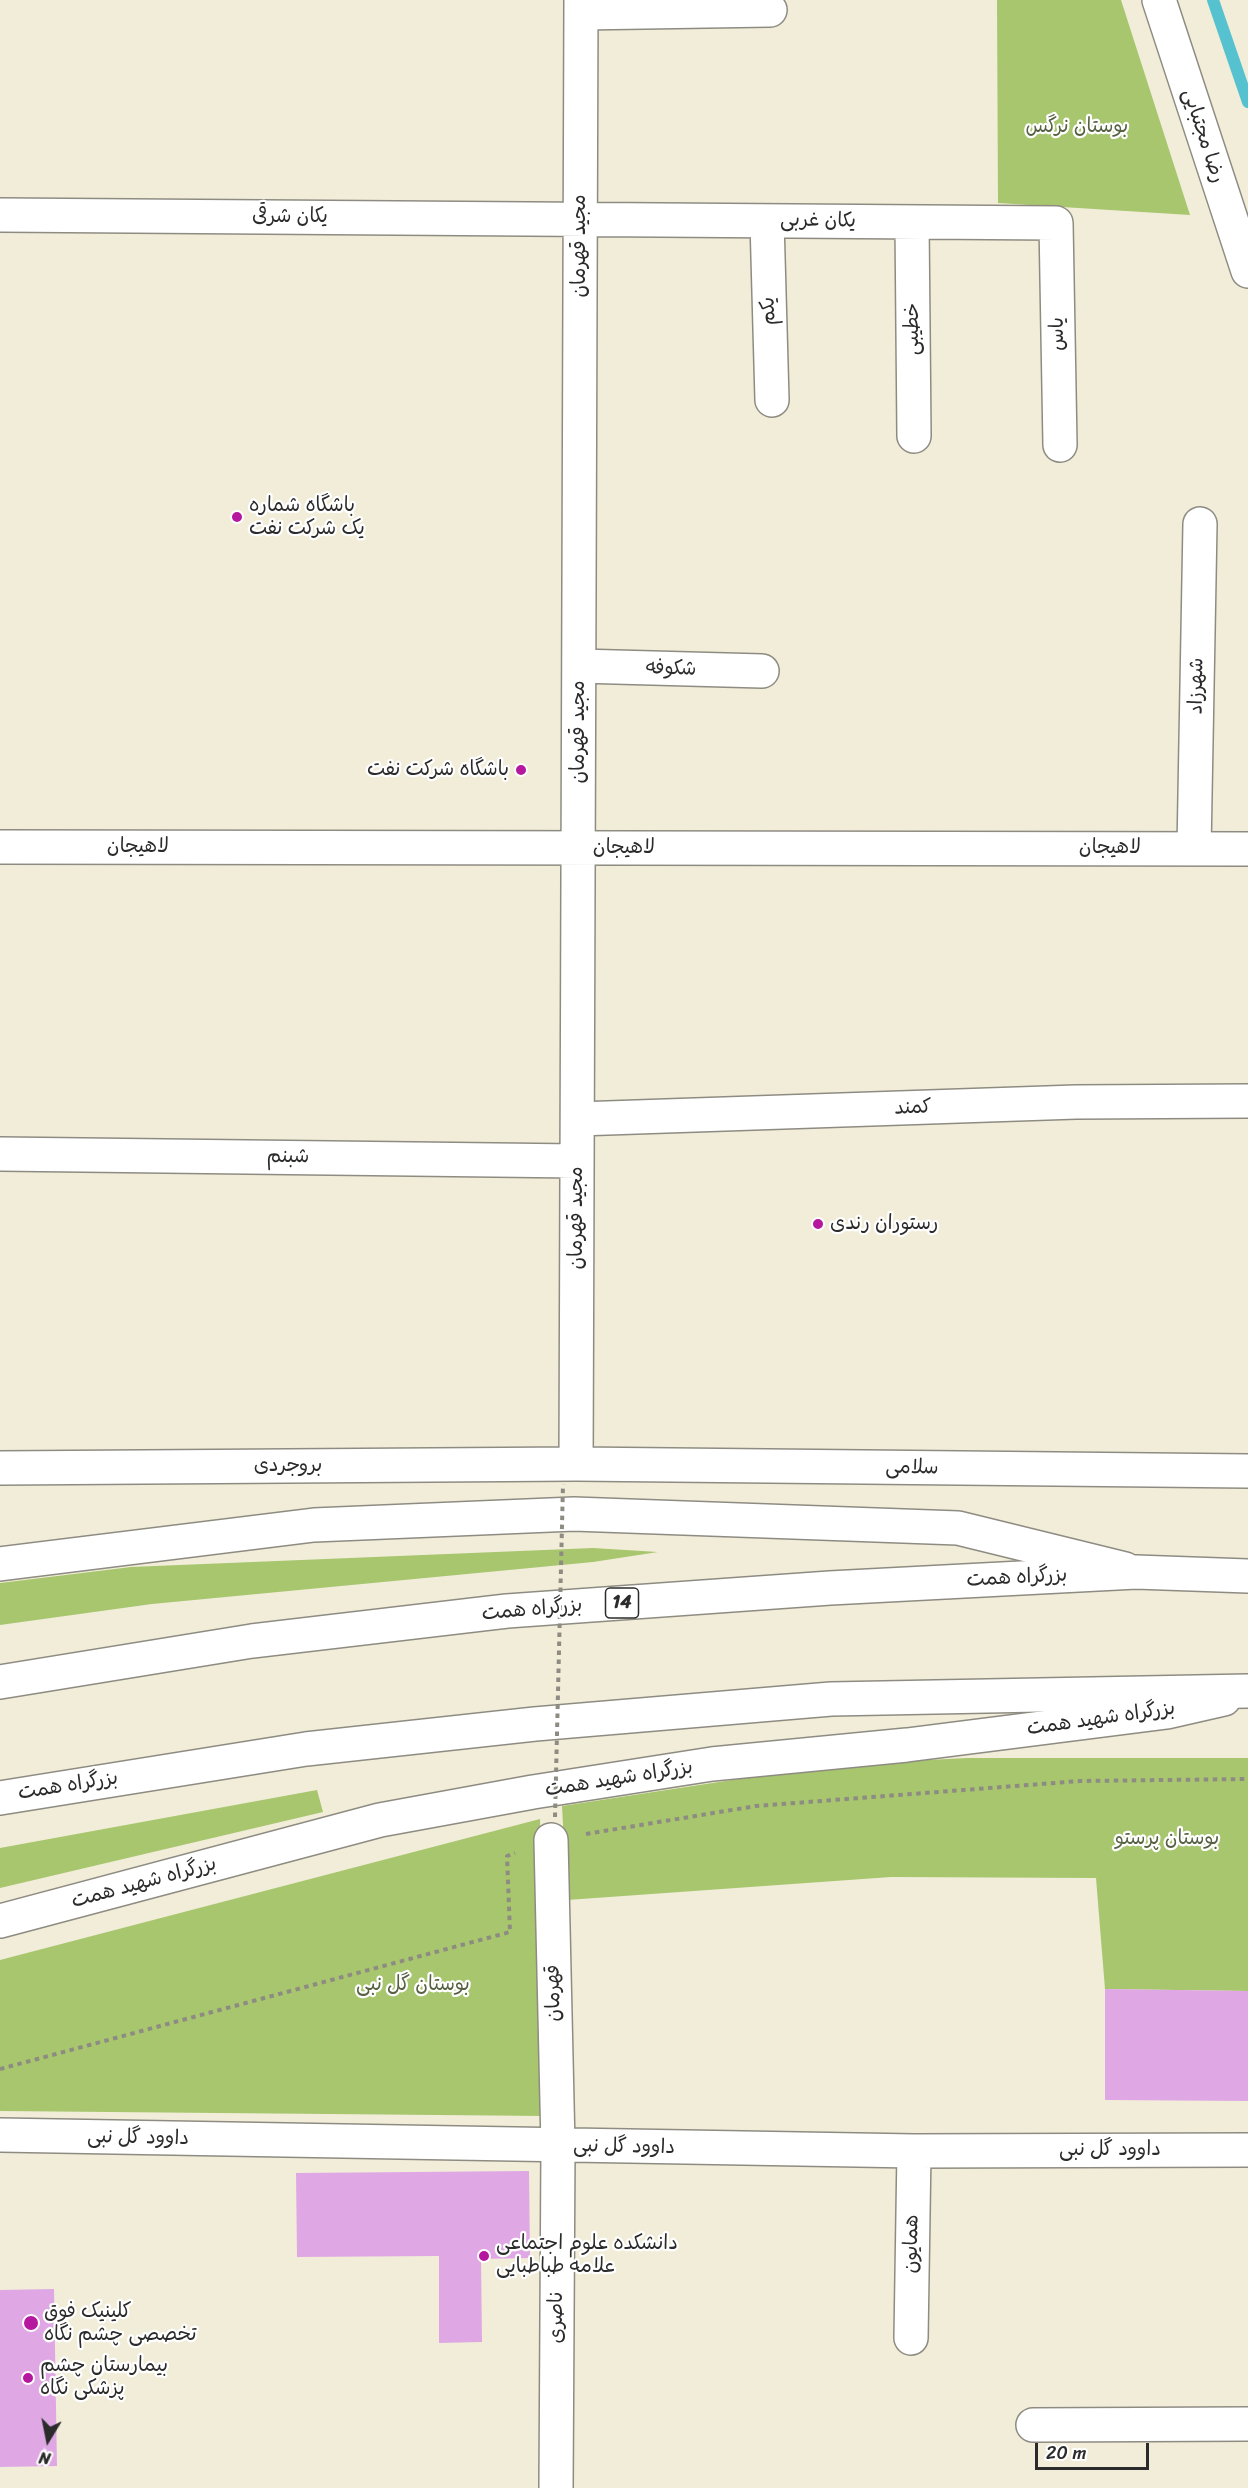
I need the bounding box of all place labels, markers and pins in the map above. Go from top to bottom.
place label: باشگاه شماره یک شرکت نفت [249,494,365,541]
marker: باشگاه شماره یک شرکت نفت [230,510,244,524]
place label: باشگاه شرکت نفت [367,758,509,782]
marker: باشگاه شرکت نفت [514,763,528,777]
place label: رستوران رندی [830,1212,938,1236]
marker: رستوران رندی [811,1217,825,1231]
place label: دانشکده علوم اجتماعی علامه طباطبایی [496,2232,678,2279]
marker: دانشکده علوم اجتماعی علامه طباطبایی [477,2249,491,2263]
place label: کلینیک فوق تخصصی چشم نگاه [44,2300,197,2347]
marker: کلینیک فوق تخصصی چشم نگاه [22,2314,40,2332]
place label: بیمارستان چشم پزشکی نگاه [40,2354,168,2401]
marker: بیمارستان چشم پزشکی نگاه [21,2371,35,2385]

